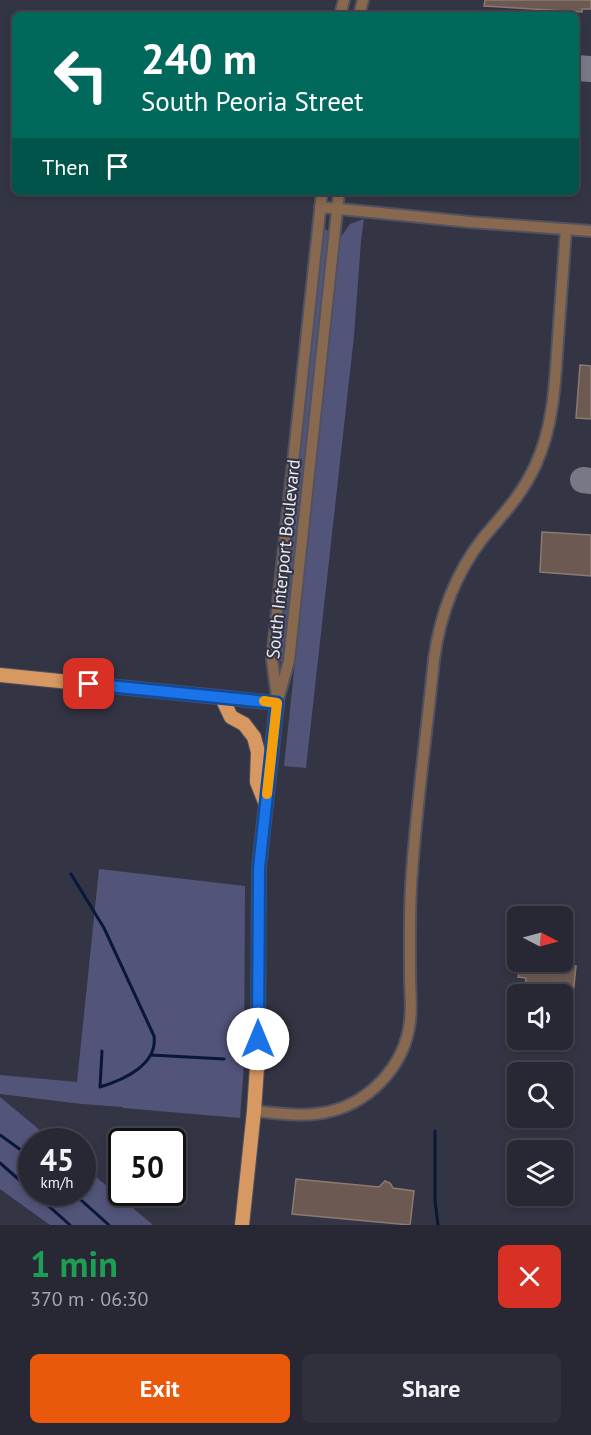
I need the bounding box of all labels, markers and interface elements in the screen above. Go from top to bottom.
text: 240 m [141,31,257,86]
icon: left [42,36,120,114]
text: South Peoria Street [141,84,363,118]
icon: arrive [101,150,134,183]
text: Then [42,153,89,181]
street label: South Interport Boulevard [261,458,305,660]
pin [63,658,114,709]
icon: arrive [72,667,105,700]
north arrow [507,906,573,972]
map controls [507,906,573,1206]
button: sound [507,984,573,1050]
position arrow [226,1007,290,1071]
button: search [507,1062,573,1128]
speed limit sign: 50 [108,1128,186,1206]
text: 45 [40,1140,74,1179]
button: layers [507,1140,573,1206]
text: km/h [41,1173,73,1192]
text: 1 min [30,1240,118,1287]
button: close [498,1245,561,1308]
text: 370 m · 06:30 [30,1286,148,1312]
button: Exit [30,1354,290,1423]
button: Share [302,1354,561,1423]

